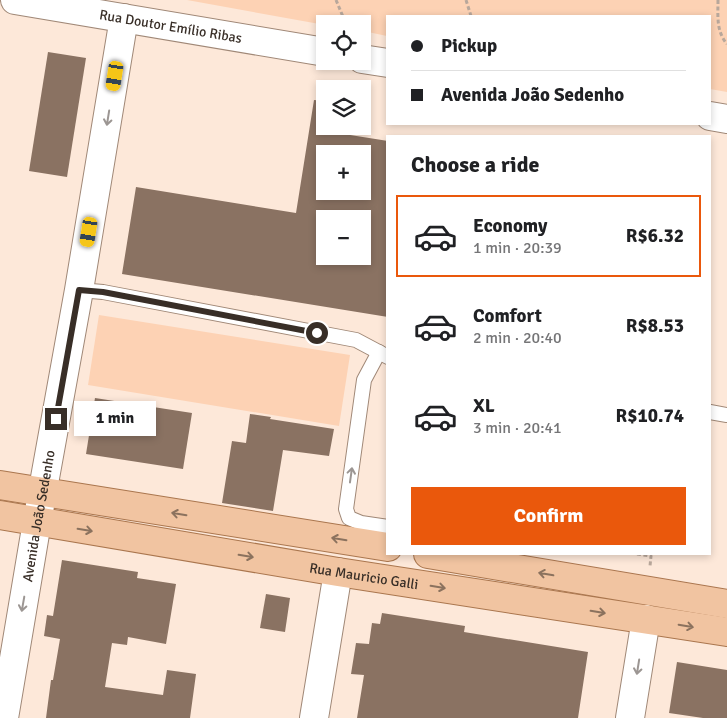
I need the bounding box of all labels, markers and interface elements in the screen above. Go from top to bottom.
street label: Rua Doutor Emílio Ribas [98,6,243,47]
map controls [316,15,371,265]
button: locate [316,15,371,70]
text: Pickup [441,34,497,58]
car [105,60,124,92]
button: layers [316,80,371,135]
text: Avenida João Sedenho [441,83,624,107]
one-way arrow [103,109,113,125]
button: + [316,145,371,200]
text: Choose a ride [411,151,539,178]
button: − [316,210,371,265]
icon: car [413,214,458,259]
text: Economy [473,214,547,238]
car [79,216,98,248]
text: R$6.32 [626,224,684,248]
text: 1 min · 20:39 [473,238,562,258]
icon: car [413,304,458,349]
text: Comfort [473,304,542,328]
text: R$8.53 [626,314,684,338]
route start [306,322,328,344]
text: 2 min · 20:40 [473,328,562,348]
icon: car [413,394,458,439]
text: XL [473,394,495,418]
callout: 1 min [74,402,156,436]
text: R$10.74 [616,404,684,428]
route end [45,408,67,430]
text: 1 min [96,408,134,428]
text: 3 min · 20:41 [473,418,562,438]
street label: Avenida João Sedenho [19,449,59,583]
one-way arrow [346,468,356,484]
button: Confirm [411,487,686,545]
one-way arrow [171,508,187,518]
one-way arrow [77,525,93,535]
one-way arrow [332,534,348,544]
one-way arrow [237,551,253,561]
street label: Rua Mauricio Galli [308,559,420,593]
one-way arrow [539,569,555,579]
one-way arrow [429,582,445,592]
one-way arrow [18,596,28,612]
one-way arrow [590,607,606,617]
one-way arrow [678,621,694,631]
one-way arrow [633,659,643,675]

